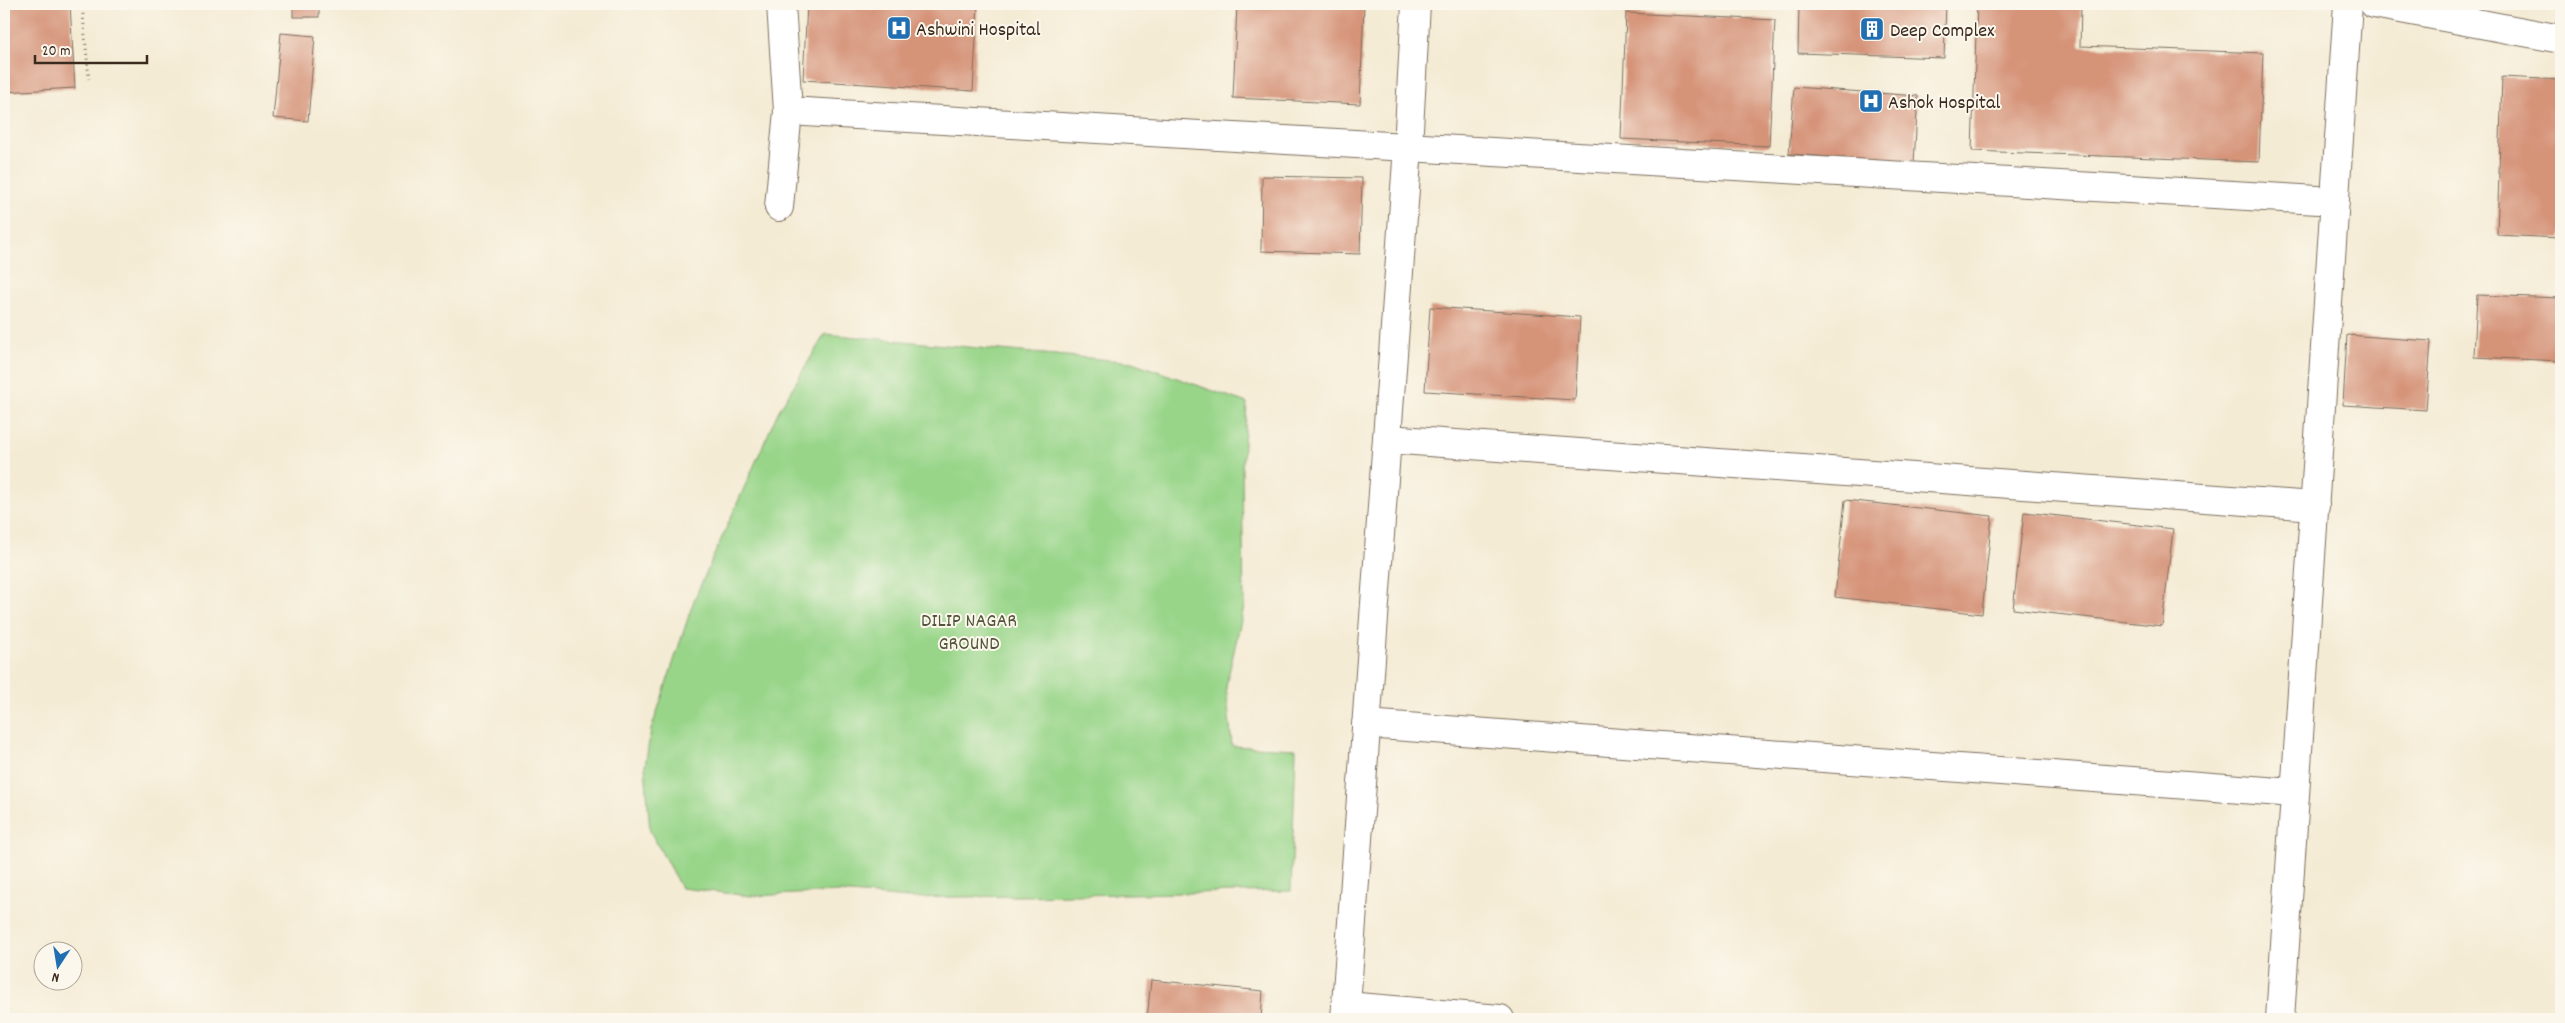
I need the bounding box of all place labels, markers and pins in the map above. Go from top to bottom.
hospital icon: Ashwini Hospital [886,15,912,41]
building icon: Deep Complex [1859,16,1885,42]
place label: Ashwini Hospital [916,17,1041,45]
place label: Deep Complex [1890,18,1995,46]
hospital icon: Ashok Hospital [1858,88,1884,114]
place label: Ashok Hospital [1888,90,2000,118]

